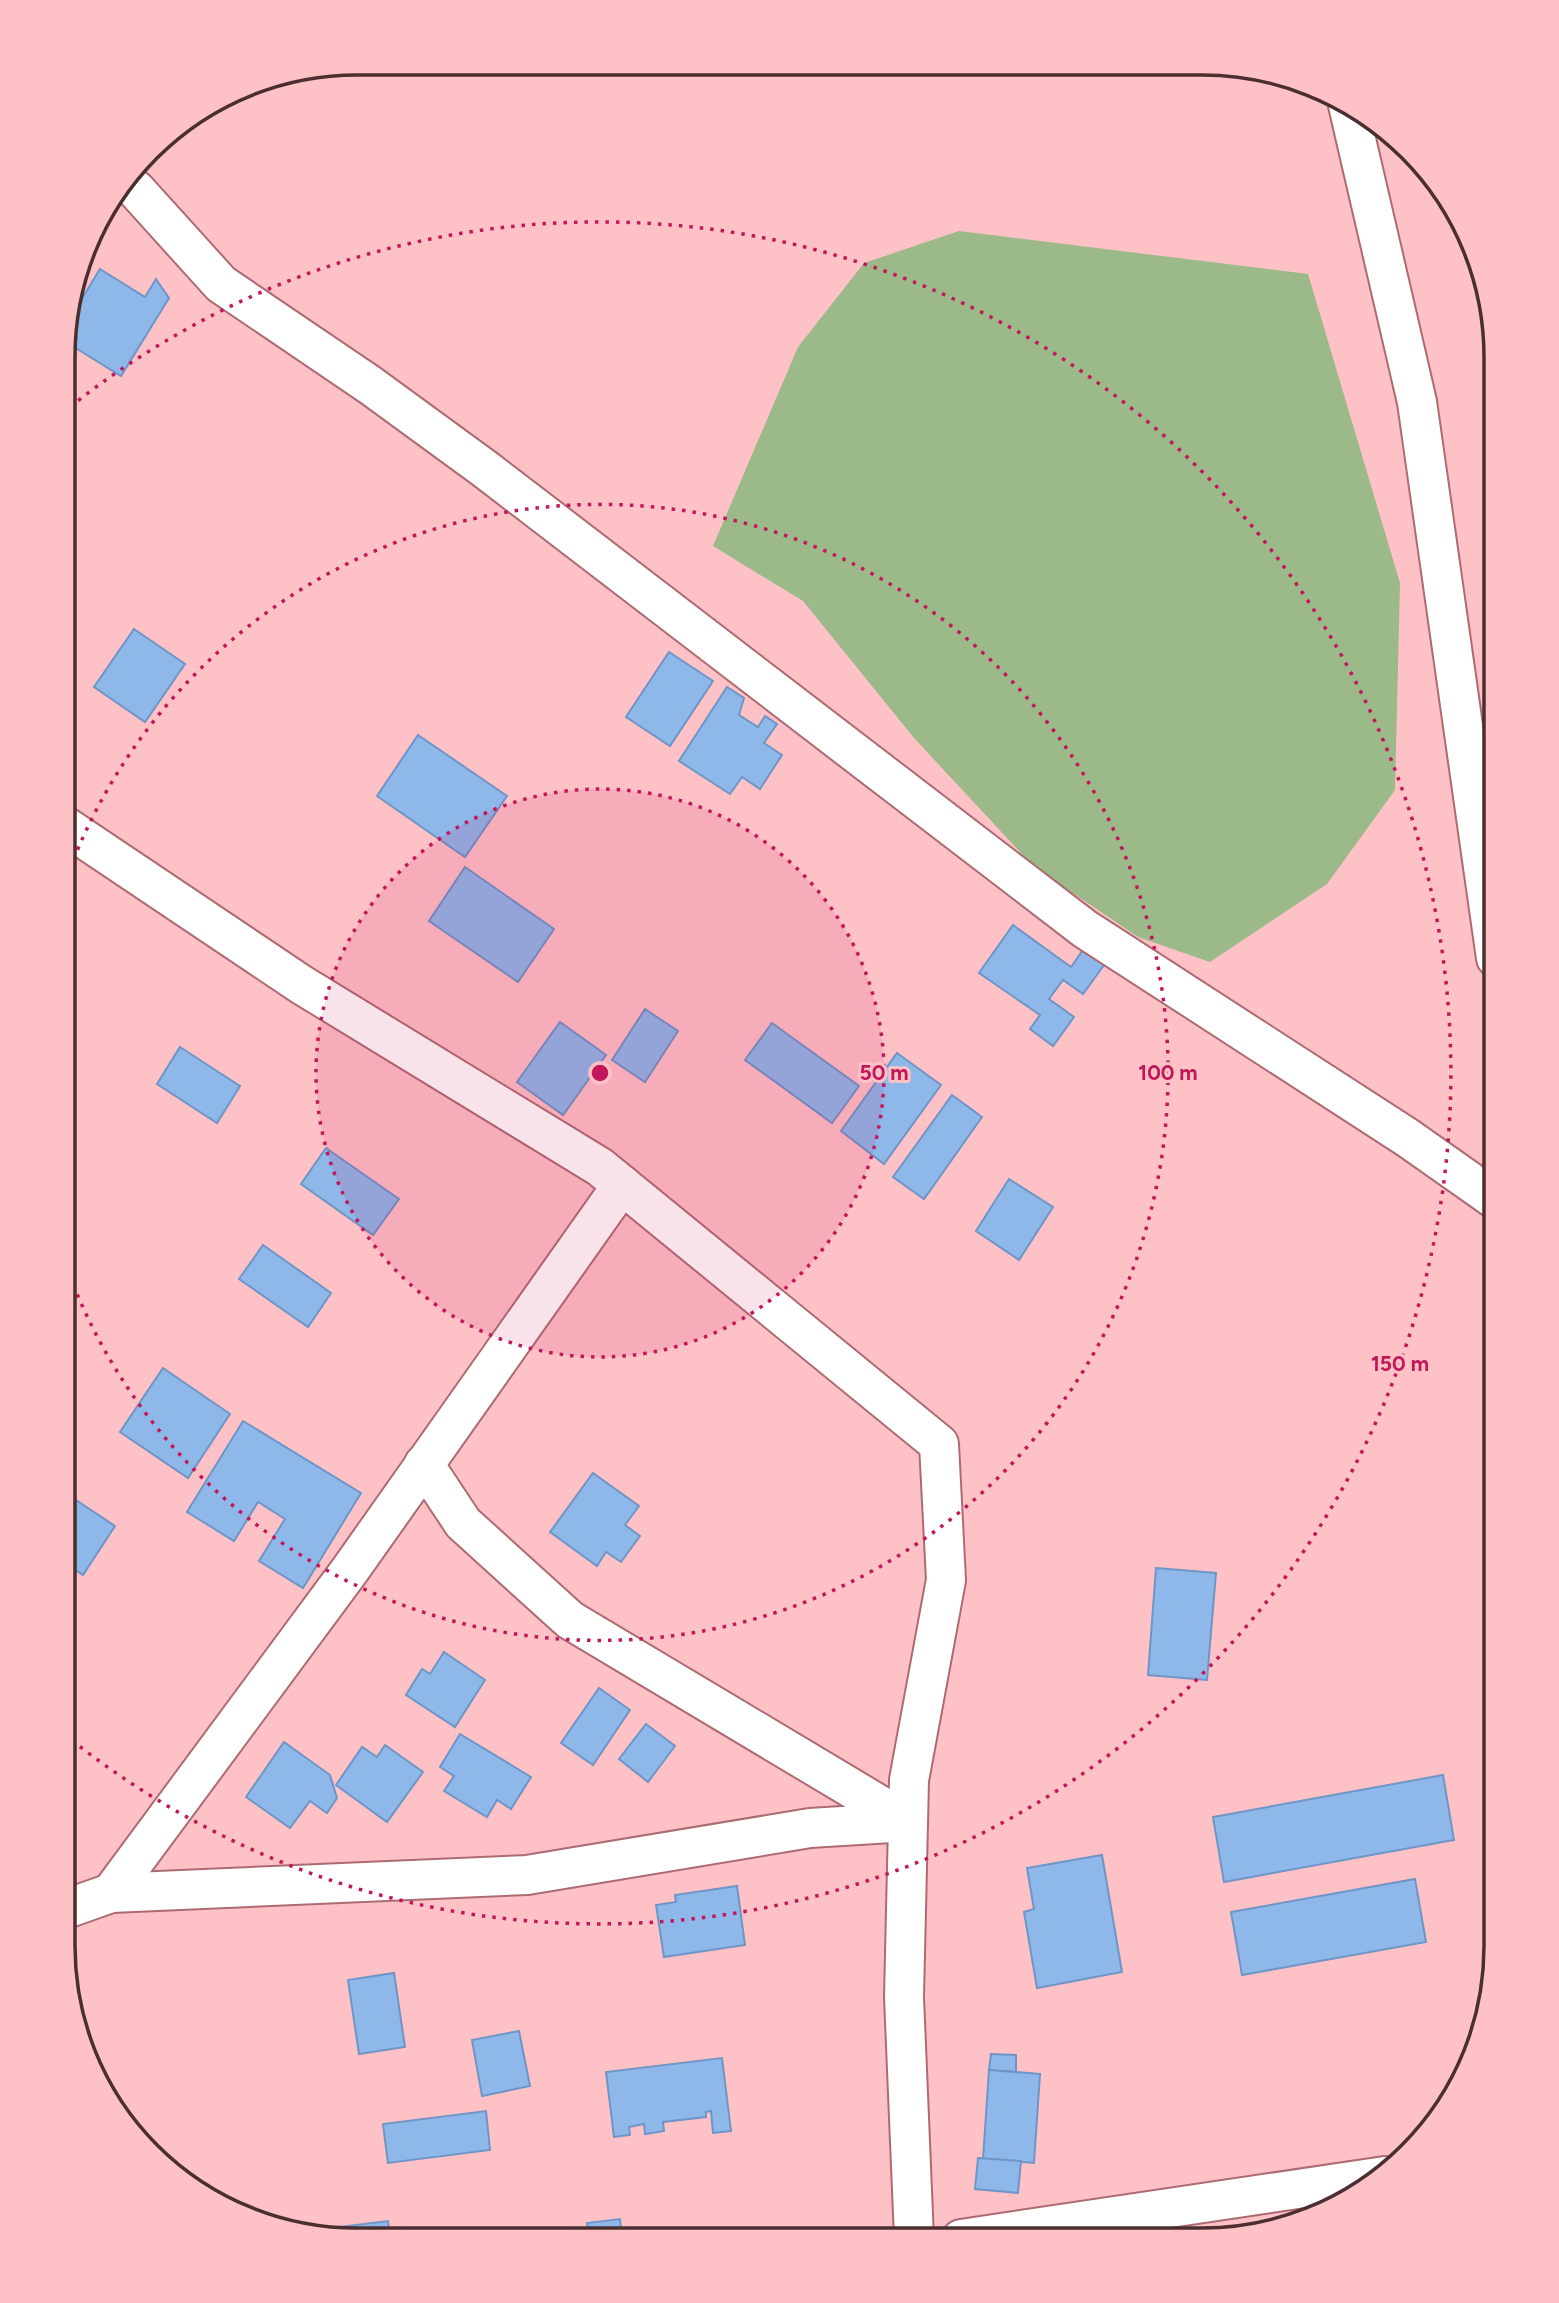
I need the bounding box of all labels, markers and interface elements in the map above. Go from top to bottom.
text: 50 m [859,1060,909,1085]
text: 100 m [1138,1060,1198,1085]
centre of rings [588,1061,612,1085]
text: 150 m [1371,1351,1429,1376]

